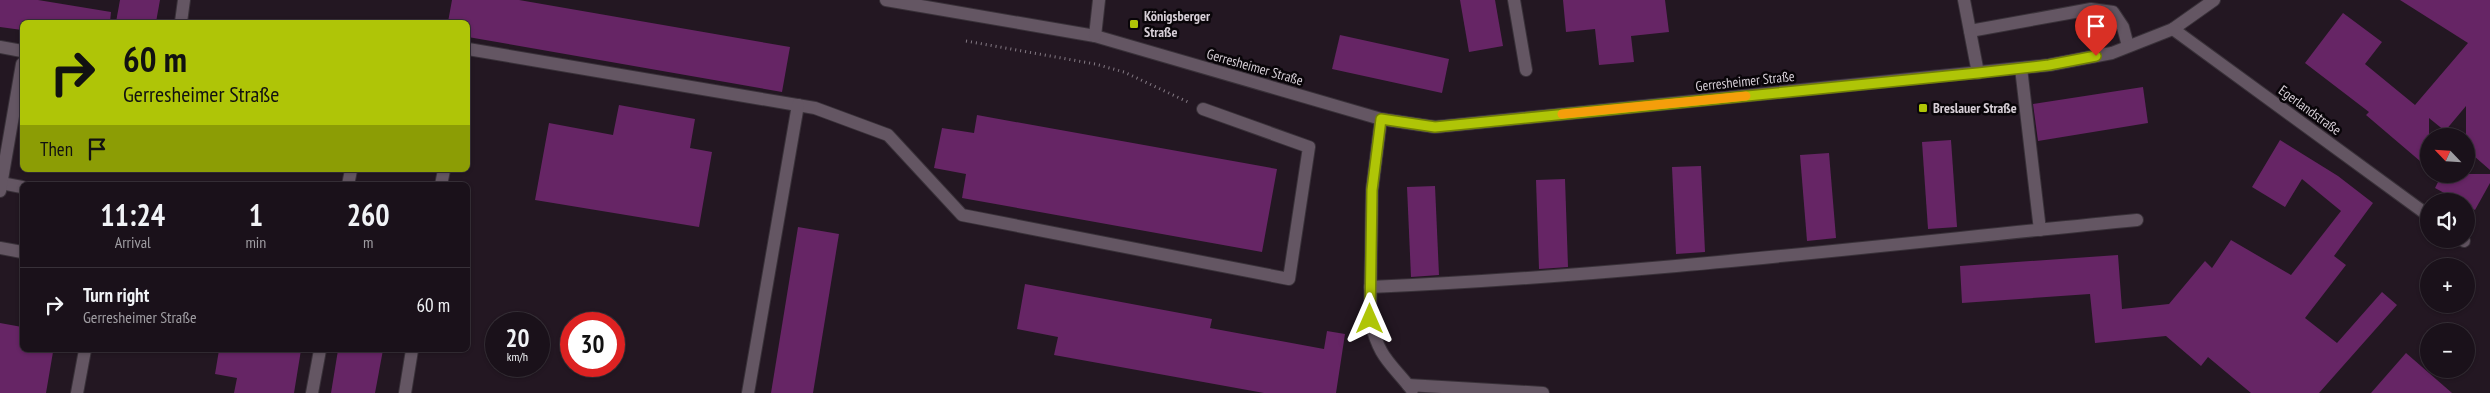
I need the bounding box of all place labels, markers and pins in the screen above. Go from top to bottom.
pin [2075,5,2117,56]
place label: Königsberger Straße [1144,7,1211,41]
marker: Königsberger Straße [1128,18,1140,30]
place label: Breslauer Straße [1933,99,2017,117]
marker: Breslauer Straße [1917,102,1929,114]

